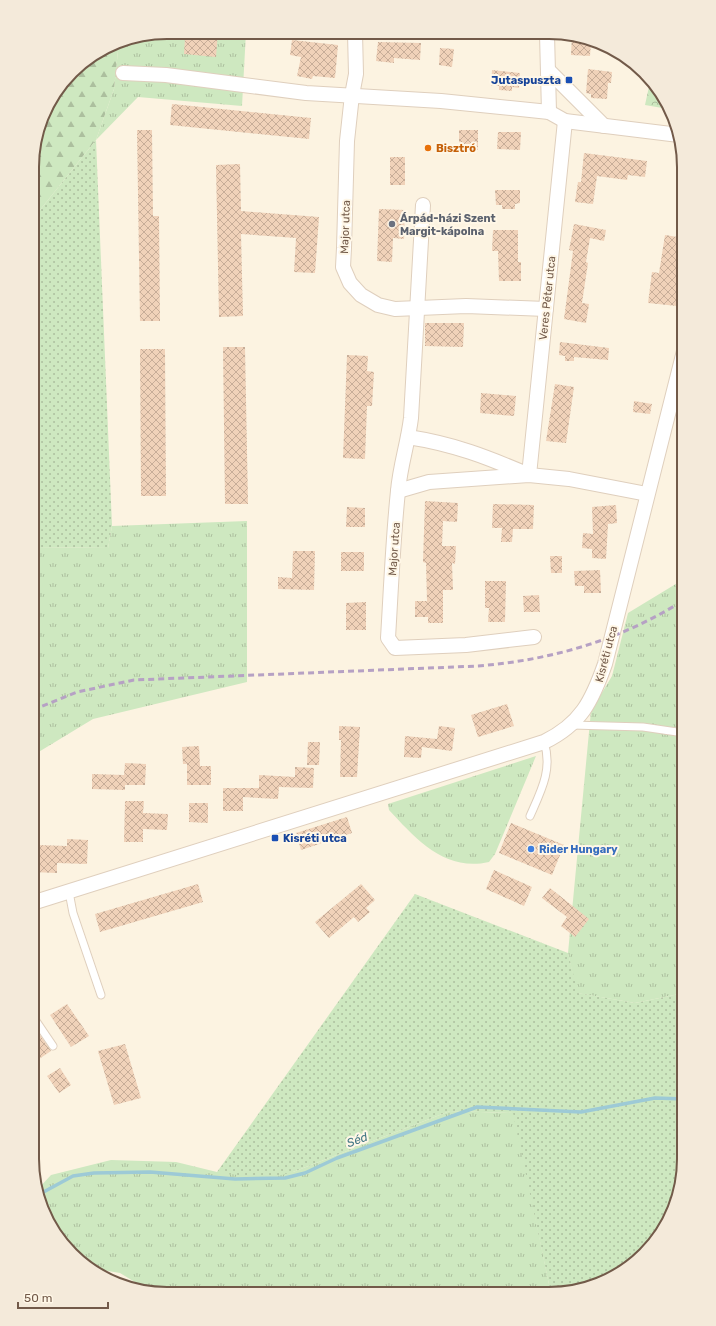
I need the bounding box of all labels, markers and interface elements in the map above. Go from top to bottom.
place label: Jutaspuszta [491,74,561,87]
marker: Jutaspuszta [564,75,574,85]
place label: Bisztró [436,142,476,155]
marker: Bisztró [423,143,433,153]
street label: Major utca [338,200,353,254]
place label: Árpád-házi Szent Margit-kápolna [400,212,496,238]
marker: Árpád-házi Szent Margit-kápolna [387,219,397,229]
street label: Veres Péter utca [537,255,558,341]
street label: Major utca [386,522,403,576]
street label: Kisréti utca [593,625,620,684]
place label: Kisréti utca [283,832,347,845]
marker: Kisréti utca [270,833,280,843]
place label: Rider Hungary [539,843,618,856]
marker: Rider Hungary [526,844,536,854]
water label: Séd [345,1129,370,1150]
scale bar [18,1284,108,1310]
text: 50 m [24,1291,52,1305]

